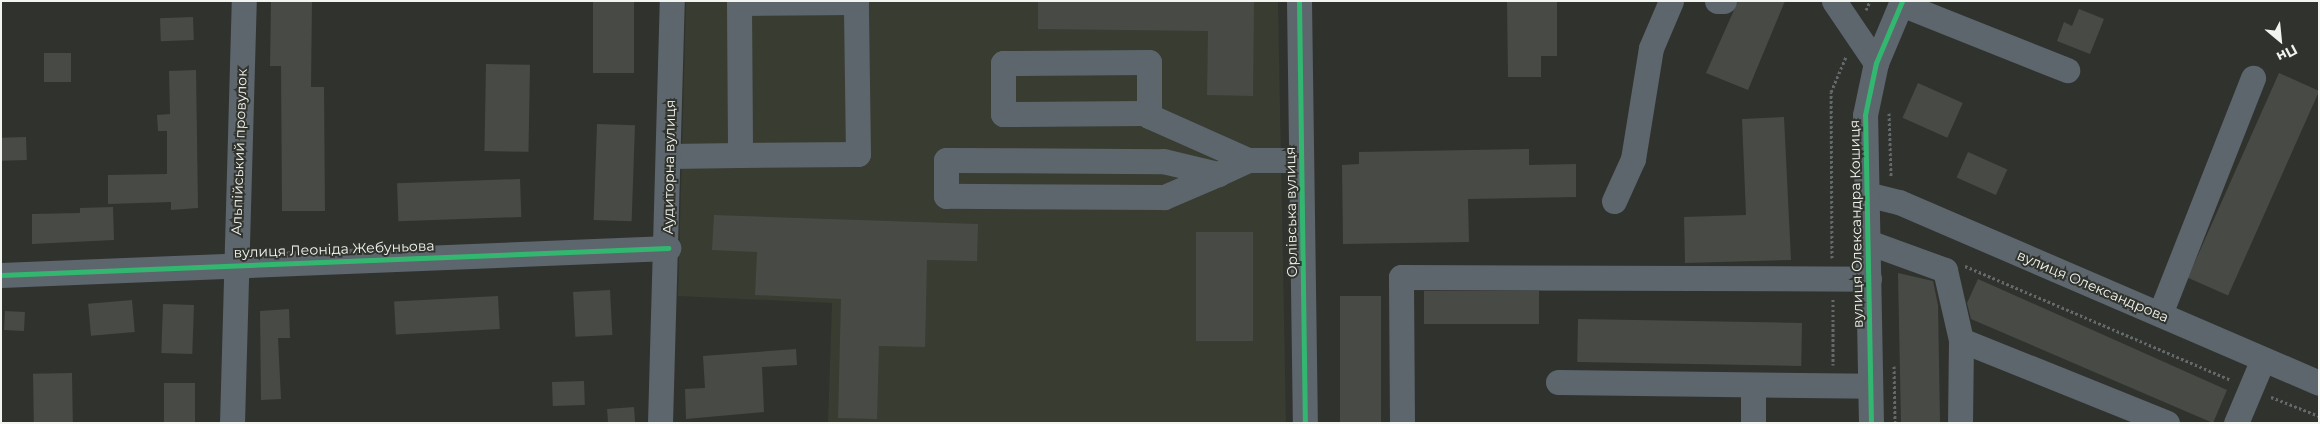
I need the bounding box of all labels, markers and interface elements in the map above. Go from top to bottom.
north arrow [2255,15,2305,65]
text: Пн [2274,40,2301,66]
street label: Альпійський провулок [228,68,250,236]
street label: Аудиторна вулиця [659,99,679,235]
street label: вулиця Олександра Кошиця [1846,120,1866,328]
street label: Орлівська вулиця [1281,146,1301,278]
street label: вулиця Леоніда Жебуньова [233,237,435,261]
street label: вулиця Олександрова [2015,246,2171,326]

